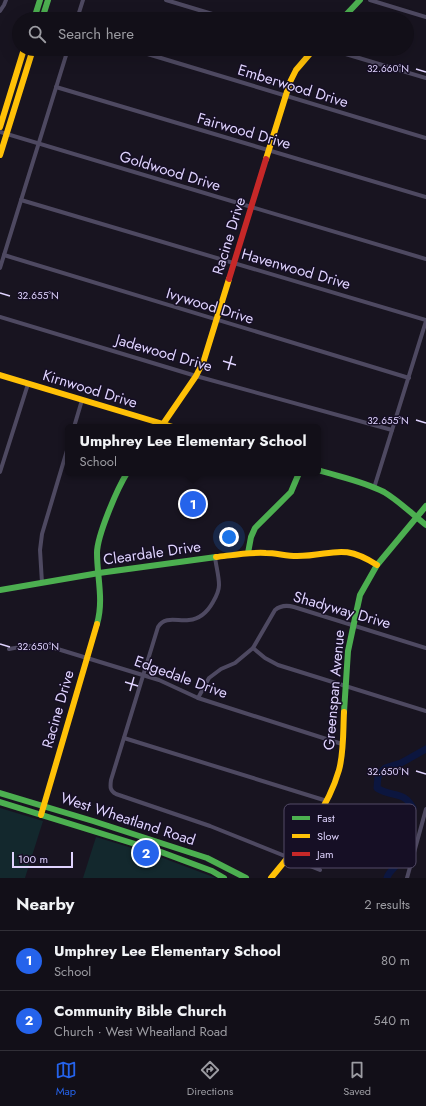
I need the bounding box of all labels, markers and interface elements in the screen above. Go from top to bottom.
search box [12,12,414,56]
icon: search [26,23,48,45]
text: Search here [58,23,134,45]
street label: Emberwood Drive [235,59,351,113]
text: 32.660°N [367,61,409,76]
street label: Fairwood Drive [195,107,294,155]
street label: Goldwood Drive [117,145,223,197]
street label: Racine Drive [207,194,251,278]
street label: Havenwood Drive [239,243,353,295]
street label: Ivywood Drive [163,282,257,330]
text: 32.655°N [17,288,59,303]
street label: Jadewood Drive [111,328,215,377]
street label: Kirnwood Drive [40,364,140,414]
text: 32.655°N [367,413,409,428]
popup [65,424,321,476]
text: Umphrey Lee Elementary School [80,430,306,452]
text: School [80,452,117,471]
pin: 1 [180,489,206,519]
your location [219,527,239,547]
street label: Cleardale Drive [102,535,203,571]
street label: Shadyway Drive [291,586,394,635]
street label: Greenspan Avenue [318,629,350,751]
text: 32.650°N [17,639,59,654]
street label: Edgedale Drive [131,650,231,704]
street label: Racine Drive [36,667,80,751]
text: 32.650°N [367,764,409,779]
street label: West Wheatland Road [58,787,198,851]
legend [284,804,416,868]
text: Fast [317,810,335,826]
text: Slow [317,828,339,844]
pin: 2 [133,838,159,868]
text: Jam [315,846,334,862]
scale bar [12,850,73,869]
text: 100 m [18,851,48,867]
text: Nearby [16,892,74,916]
text: 2 results [364,895,410,914]
text: Umphrey Lee Elementary School [54,940,281,962]
text: 1 [26,951,32,970]
text: 80 m [381,951,410,970]
text: School [54,962,91,981]
text: Community Bible Church [54,1000,227,1022]
text: 2 [25,1011,33,1030]
text: 540 m [373,1011,410,1030]
text: Church · West Wheatland Road [54,1022,228,1041]
tab: Map [55,1059,77,1099]
tab: Directions [187,1059,233,1099]
tab: Saved [343,1059,371,1099]

